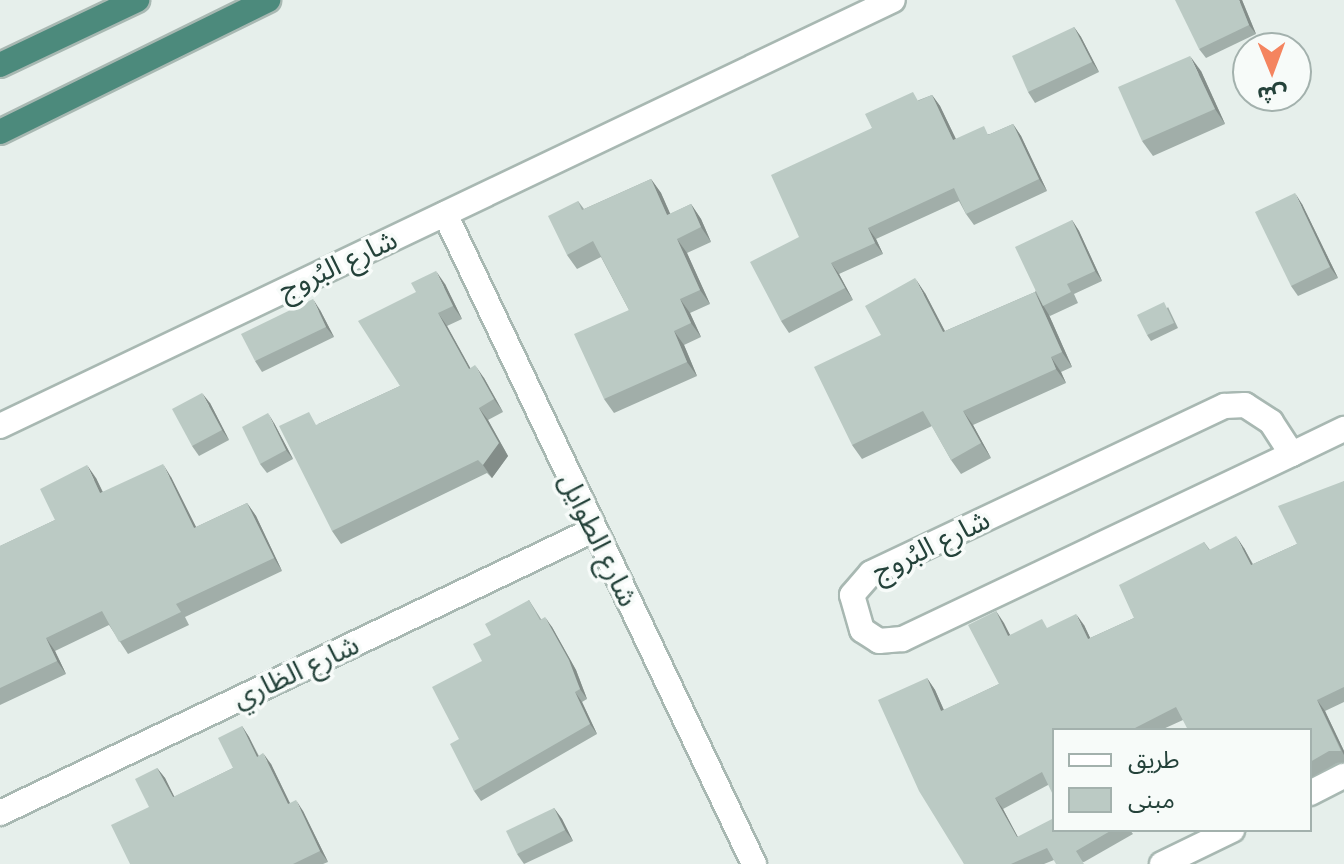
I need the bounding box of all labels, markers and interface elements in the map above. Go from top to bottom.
north arrow [1232,32,1312,112]
text: ش [1257,80,1288,109]
street label: شارع البُروج [273,223,403,307]
street label: شارع الطوايل [551,468,645,612]
street label: شارع البُروج [867,503,995,589]
street label: شارع الظاري [227,628,365,716]
legend [1052,728,1312,832]
text: طريق [1128,744,1180,775]
text: مبنى [1128,784,1175,815]

